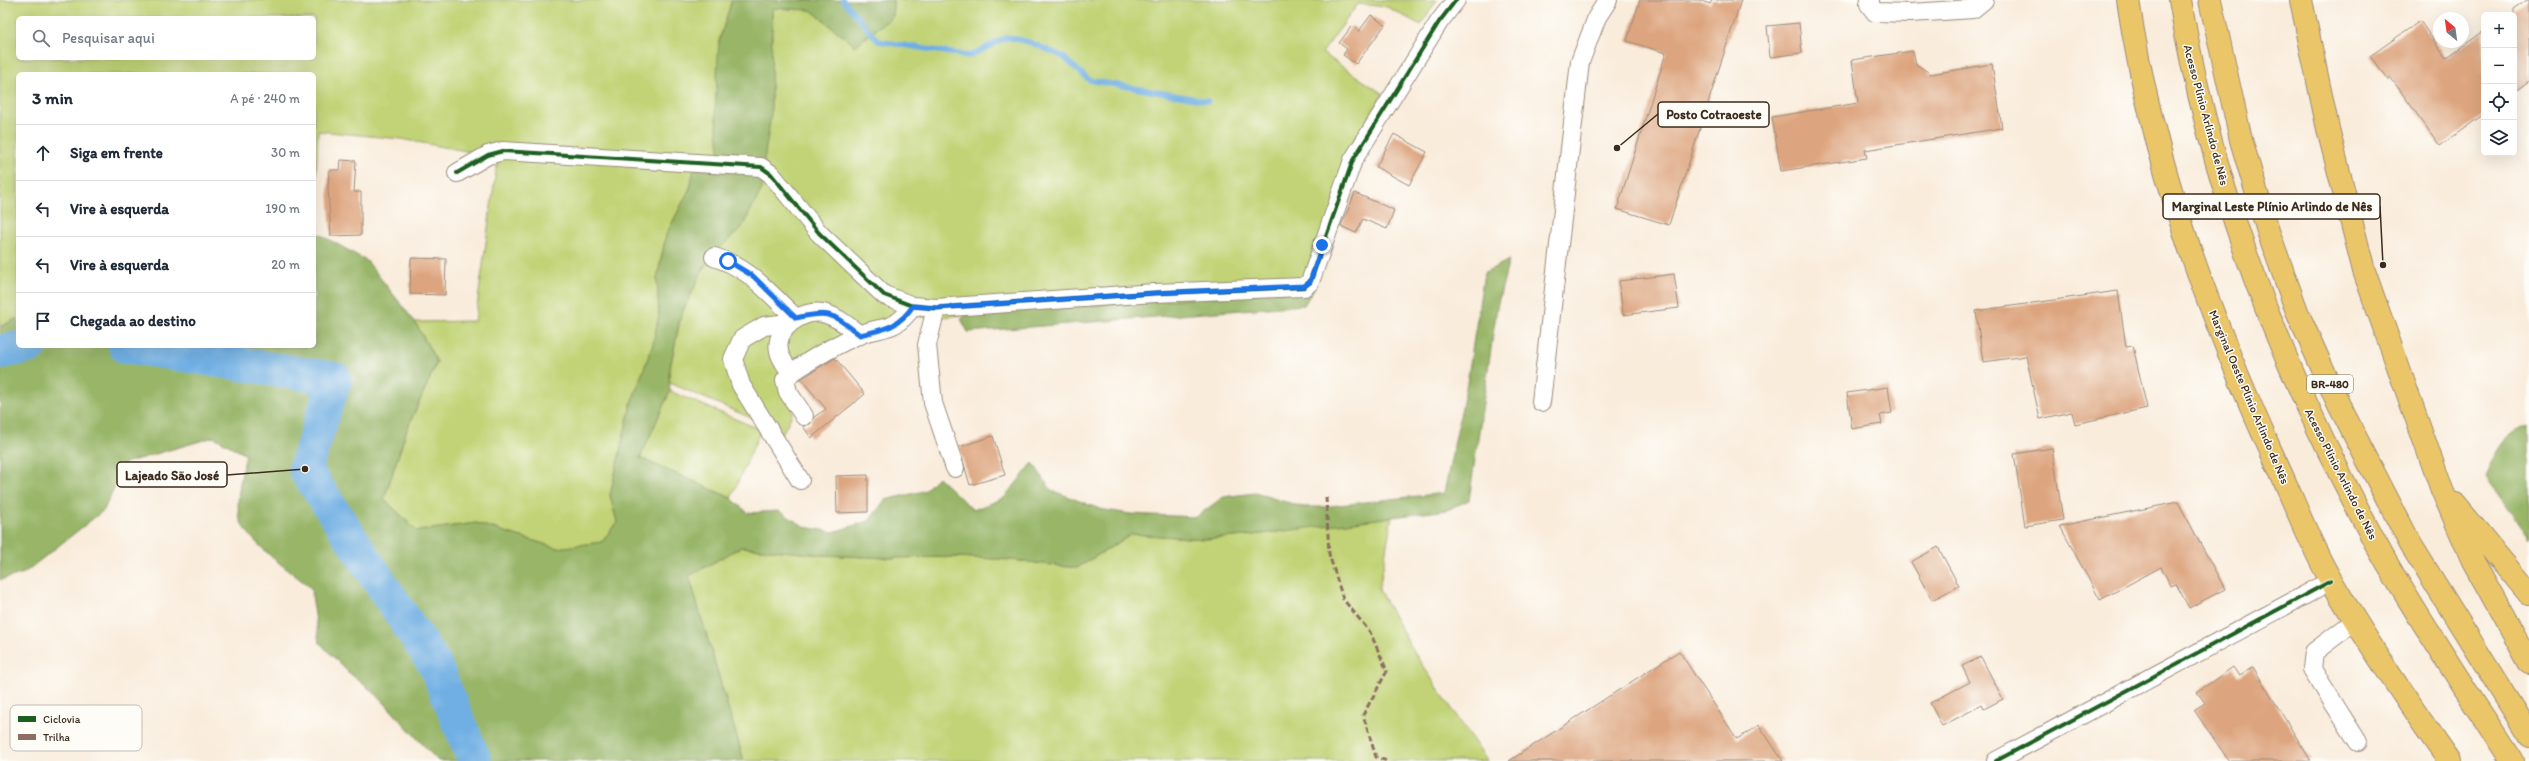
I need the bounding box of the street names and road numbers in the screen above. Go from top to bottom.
street label: Acesso Plínio Arlindo de Nês [2180,43,2232,187]
street label: Marginal Oeste Plínio Arlindo de Nês [2206,308,2292,486]
road number: BR-480 [2307,375,2353,393]
street label: Acesso Plínio Arlindo de Nês [2302,406,2380,542]

